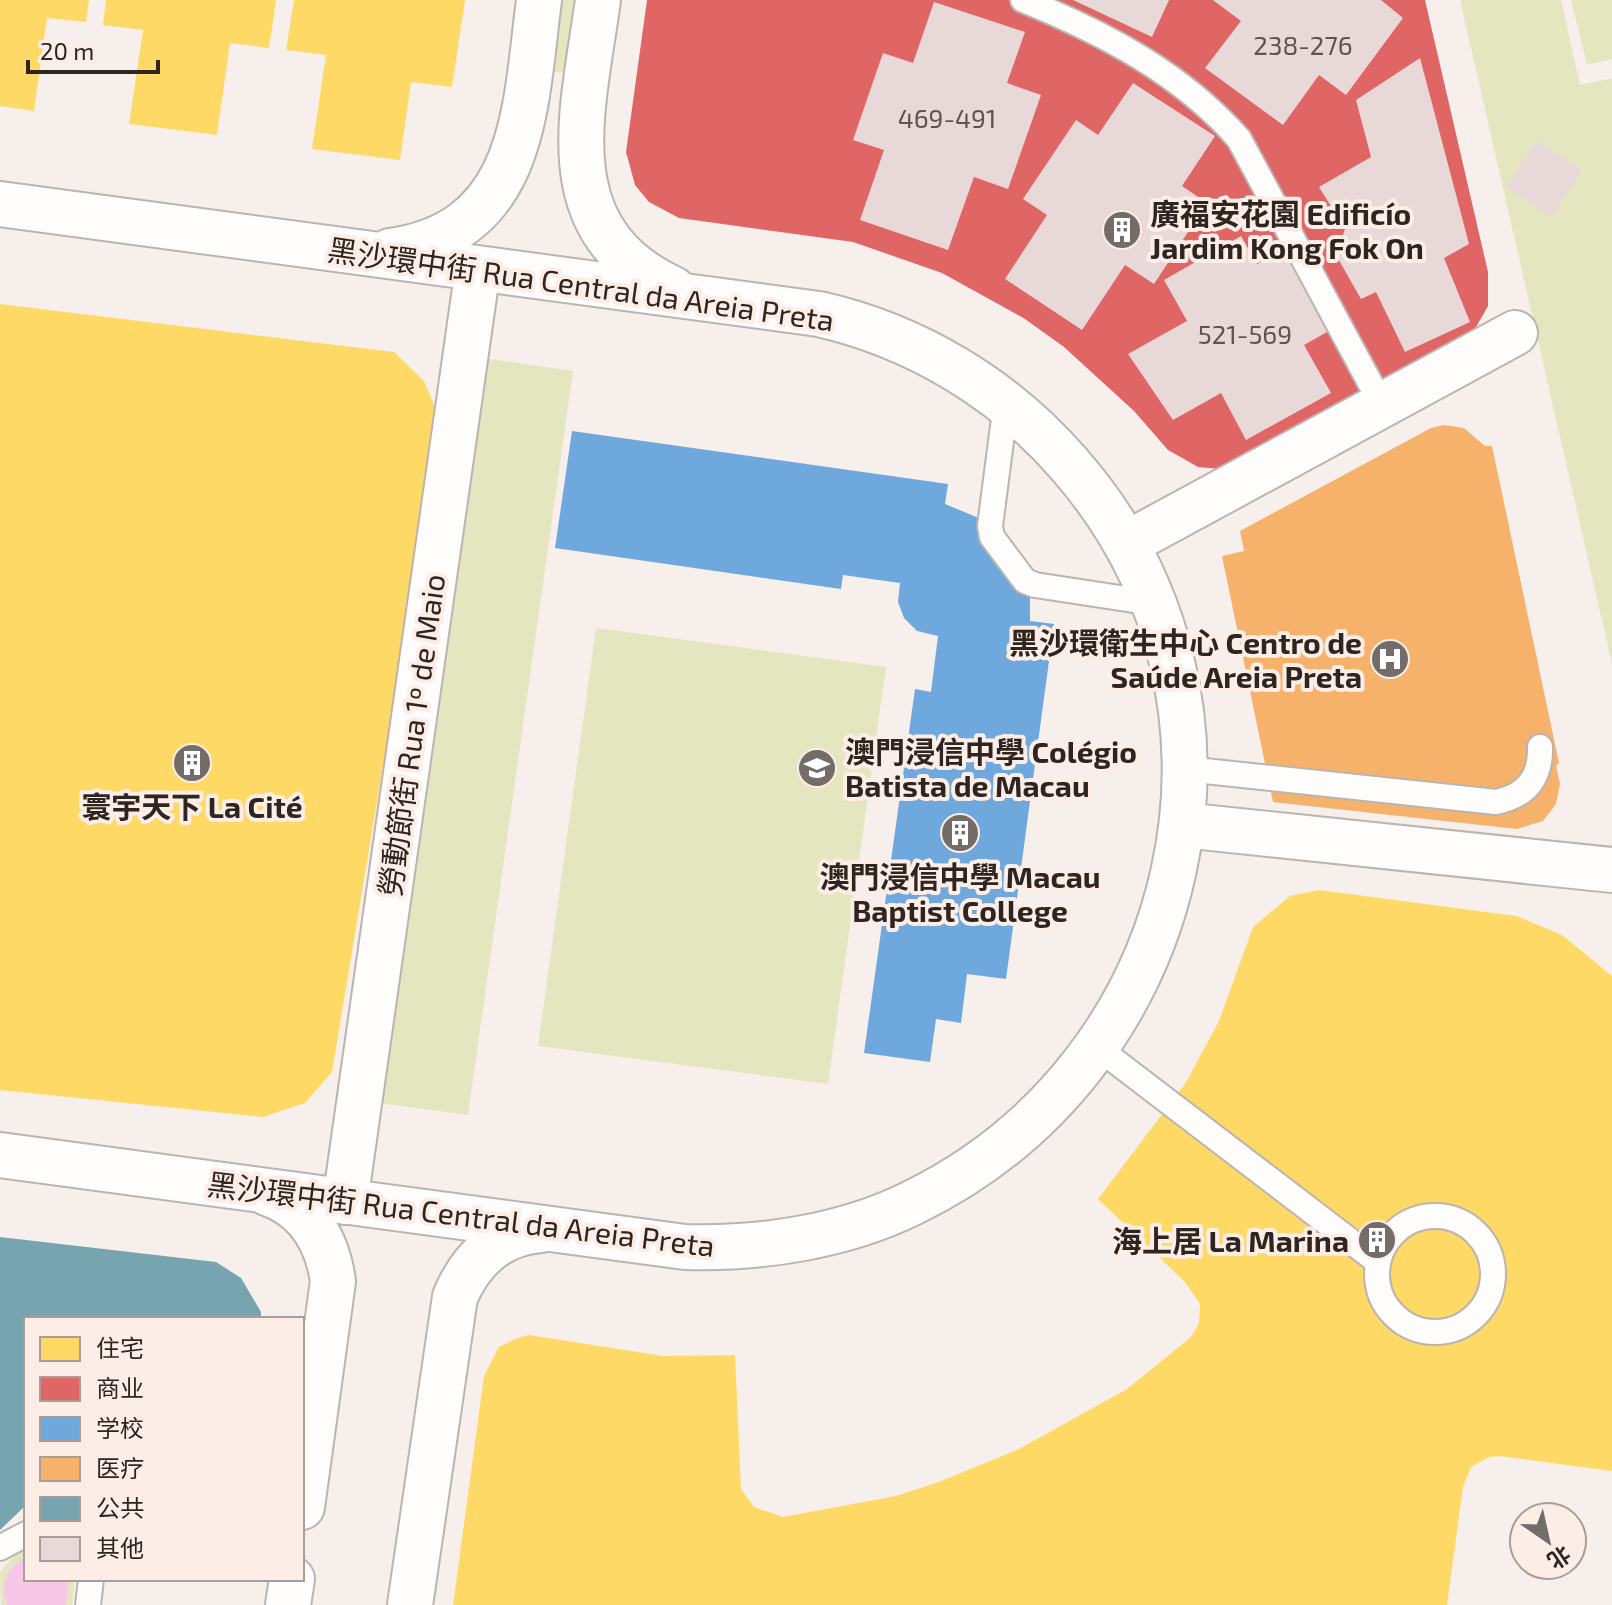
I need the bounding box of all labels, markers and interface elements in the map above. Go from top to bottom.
scale bar [28,24,158,74]
house number: 238-276 [1253,29,1353,60]
text: 20 m [40,36,94,65]
house number: 469-491 [898,102,996,133]
place label: 廣福安花園 Edificío Jardim Kong Fok On [1150,195,1424,265]
building icon: 廣福安花園 Edificío Jardim Kong Fok On [1101,209,1143,251]
street label: 黑沙環中街 Rua Central da Areia Preta [326,231,836,337]
house number: 521-569 [1198,318,1292,349]
street label: 勞動節街 Rua 1º de Maio [371,572,451,898]
place label: 黑沙環衛生中心 Centro de Saúde Areia Preta [1009,624,1362,694]
hospital icon: 黑沙環衛生中心 Centro de Saúde Areia Preta [1369,638,1411,680]
place label: 澳門浸信中學 Colégio Batista de Macau [845,733,1137,803]
building icon: 寰宇天下 La Cité [171,742,213,784]
school or university icon: 澳門浸信中學 Colégio Batista de Macau [796,747,838,789]
place label: 寰宇天下 La Cité [81,788,303,824]
building icon: 澳門浸信中學 Macau Baptist College [939,812,981,854]
place label: 澳門浸信中學 Macau Baptist College [819,858,1101,928]
street label: 黑沙環中街 Rua Central da Areia Preta [205,1165,717,1263]
building icon: 海上居 La Marina [1356,1219,1398,1261]
place label: 海上居 La Marina [1112,1222,1349,1258]
legend [24,1317,304,1581]
text: 住宅 [96,1333,144,1362]
text: 商业 [96,1373,144,1402]
text: 学校 [96,1413,144,1442]
text: 医疗 [96,1453,144,1482]
text: 公共 [96,1493,144,1522]
north arrow [1508,1501,1588,1581]
text: 其他 [96,1533,144,1562]
text: 北 [1543,1541,1576,1575]

